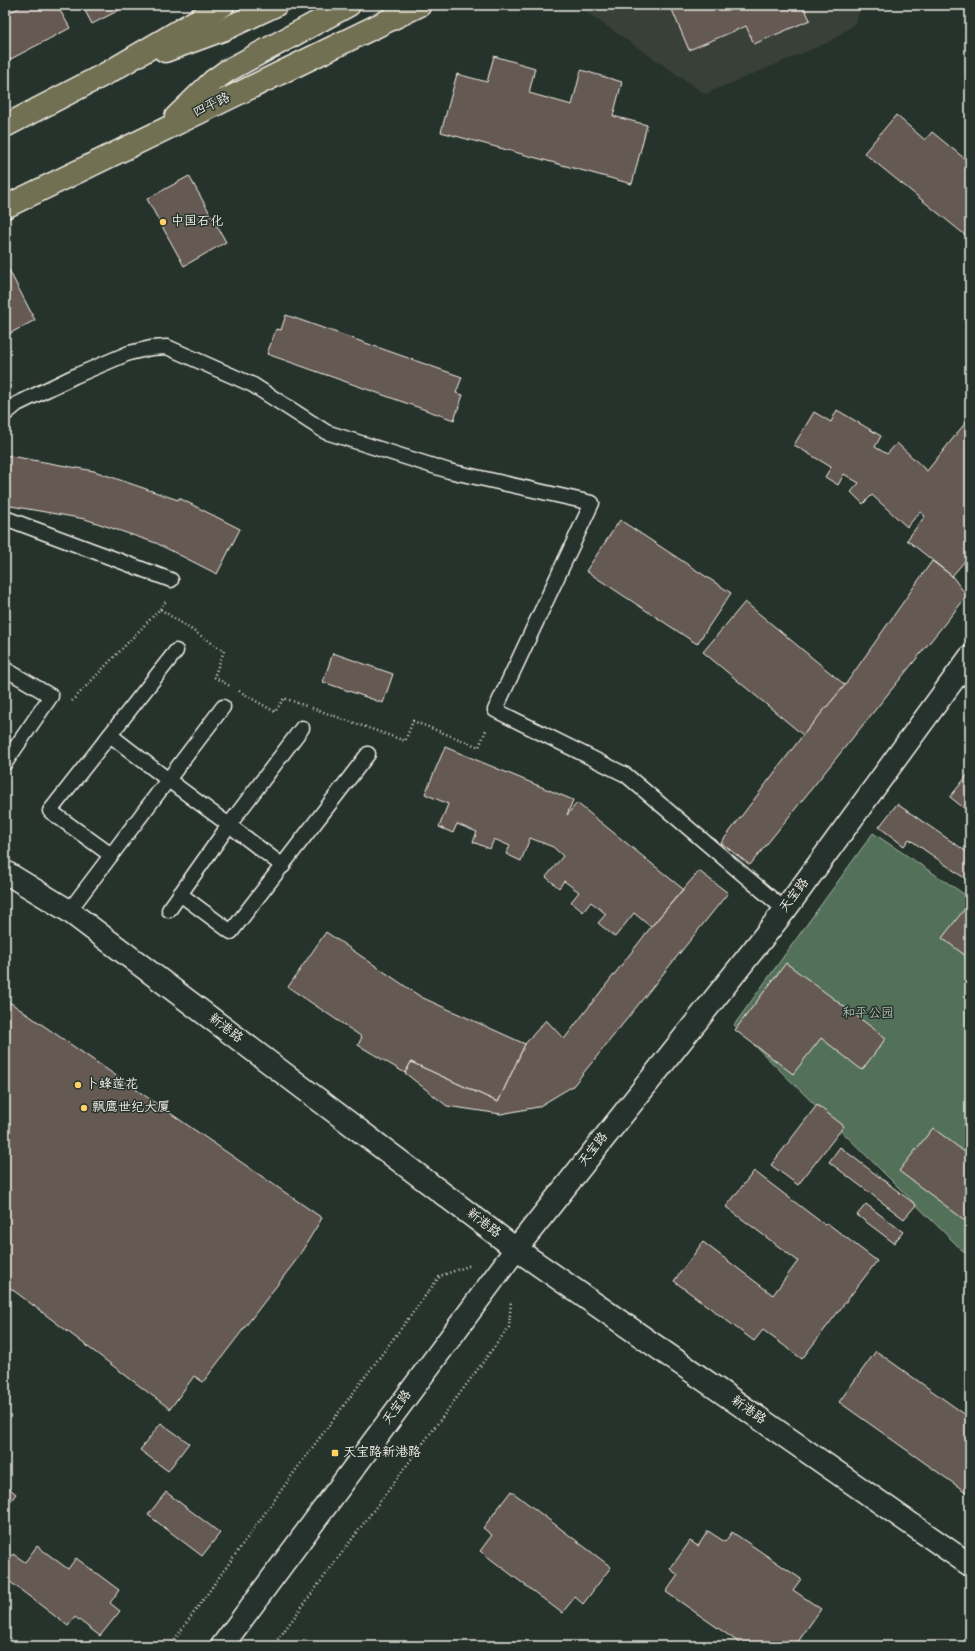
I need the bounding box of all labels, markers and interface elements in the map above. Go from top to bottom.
street label: 四平路 [190,89,234,123]
place label: 中国石化 [171,213,223,232]
marker: 中国石化 [158,217,168,227]
street label: 天宝路 [776,875,814,917]
park label: 和平公园 [842,1005,894,1024]
street label: 新港路 [204,1010,246,1048]
place label: 卜蜂莲花 [86,1076,138,1095]
marker: 卜蜂莲花 [73,1080,83,1090]
place label: 飘鹰世纪大厦 [92,1099,170,1118]
marker: 飘鹰世纪大厦 [79,1103,89,1113]
street label: 天宝路 [575,1129,613,1171]
street label: 新港路 [462,1205,504,1243]
street label: 天宝路 [379,1387,417,1429]
street label: 新港路 [727,1392,769,1430]
place label: 天宝路新港路 [343,1444,421,1463]
marker: 天宝路新港路 [330,1448,340,1458]

